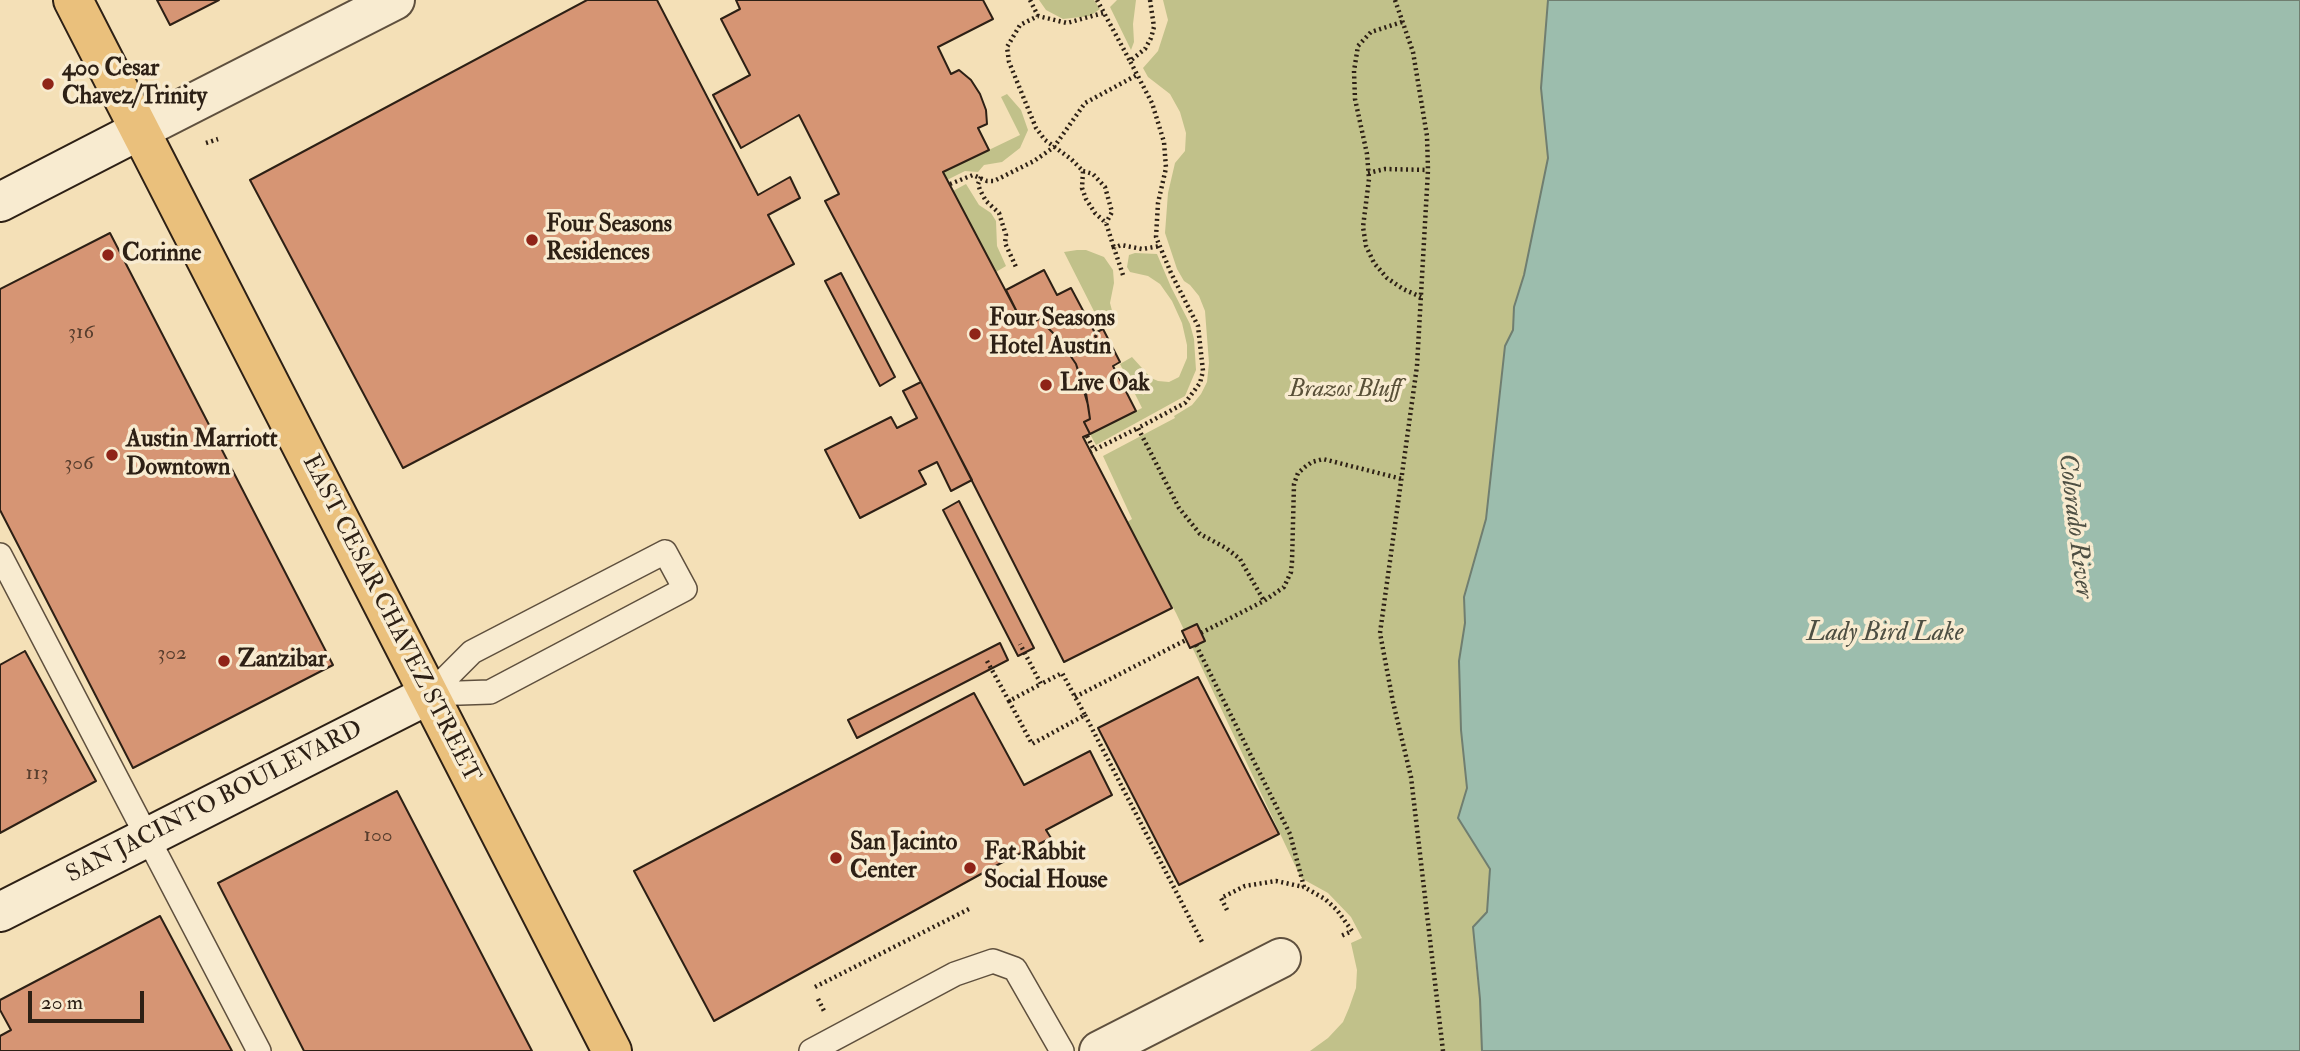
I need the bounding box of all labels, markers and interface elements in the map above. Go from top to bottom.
place label: 400 Cesar Chavez/Trinity [62,56,207,112]
marker: 400 Cesar Chavez/Trinity [40,76,56,92]
place label: Four Seasons Residences [546,212,672,268]
marker: Four Seasons Residences [524,232,540,248]
place label: Corinne [122,241,201,269]
marker: Corinne [100,247,116,263]
place label: Four Seasons Hotel Austin [989,306,1115,362]
house number: 316 [68,320,94,346]
marker: Four Seasons Hotel Austin [967,326,983,342]
place label: Live Oak [1060,371,1150,399]
marker: Live Oak [1038,377,1054,393]
park label: Brazos Bluff [1289,377,1401,405]
place label: Austin Marriott Downtown [126,427,278,483]
marker: Austin Marriott Downtown [104,447,120,463]
house number: 306 [64,451,94,477]
street label: EAST CESAR CHAVEZ STREET [295,451,485,787]
water label: Colorado River [2050,452,2098,600]
water label: Lady Bird Lake [1807,618,1963,650]
house number: 302 [157,641,187,667]
place label: Zanzibar [238,647,327,675]
marker: Zanzibar [216,653,232,669]
street label: SAN JACINTO BOULEVARD [62,716,368,890]
house number: 113 [25,761,49,787]
house number: 100 [364,823,392,849]
place label: San Jacinto Center [850,830,957,886]
place label: Fat Rabbit Social House [984,840,1108,896]
marker: San Jacinto Center [828,850,844,866]
marker: Fat Rabbit Social House [962,860,978,876]
scale bar [32,978,147,1022]
text: 20 m [41,989,83,1016]

